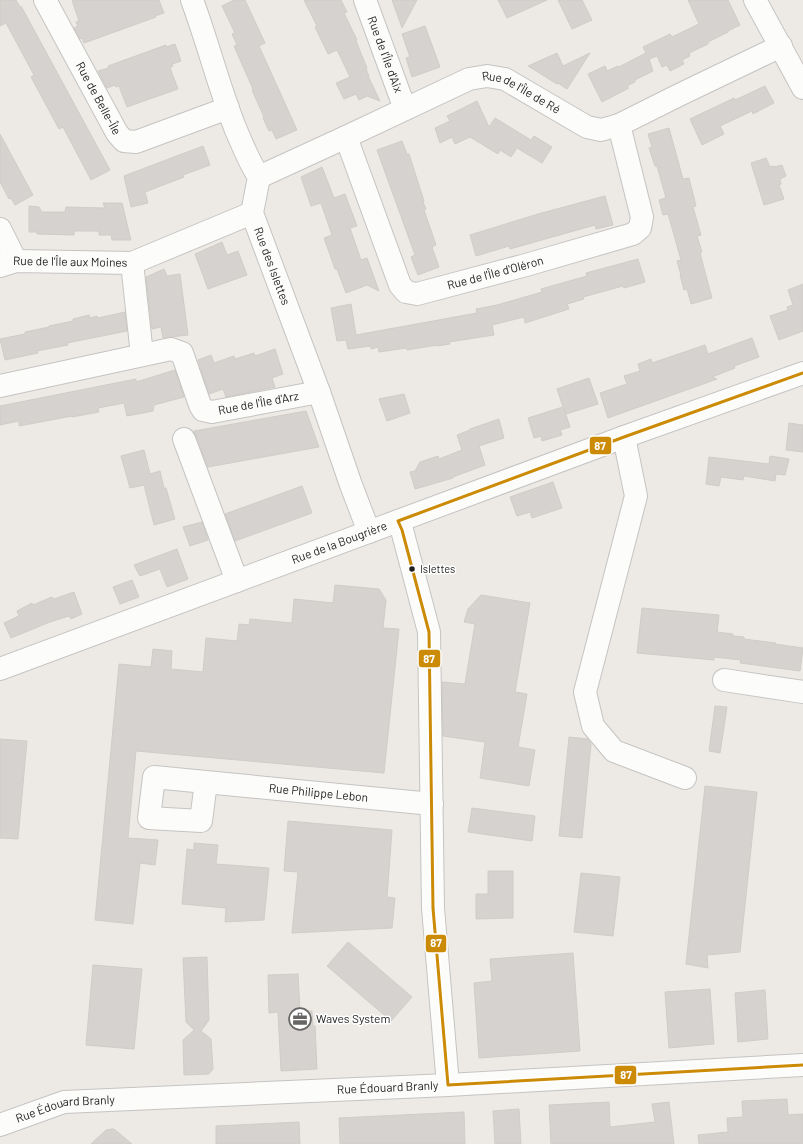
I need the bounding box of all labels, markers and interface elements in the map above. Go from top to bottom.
street label: Rue de l'Île d'Aix [365,14,406,95]
street label: Rue de Belle-Île [74,59,125,137]
street label: Rue de l'Île de Ré [481,68,563,116]
street label: Rue des Islettes [252,225,294,307]
street label: Rue de l'Île d'Oléron [445,252,545,292]
street label: Rue de l'Île aux Moines [13,253,128,269]
street label: Rue de l'Île d'Arz [217,388,300,417]
line badge: 87 [589,436,612,455]
text: 87 [594,439,606,452]
street label: Rue de la Bougrière [289,518,389,566]
place label: Islettes [420,562,455,575]
marker: Islettes [407,564,417,574]
line badge: 87 [418,649,441,668]
text: 87 [423,652,435,665]
street label: Rue Philippe Lebon [268,780,369,804]
line badge: 87 [425,934,447,953]
text: 87 [430,936,442,949]
office icon: Waves System [287,1006,313,1032]
place label: Waves System [316,1011,390,1025]
line badge: 87 [614,1065,637,1085]
text: 87 [620,1068,632,1081]
street label: Rue Édouard Branly [337,1077,439,1096]
street label: Rue Édouard Branly [13,1092,115,1125]

